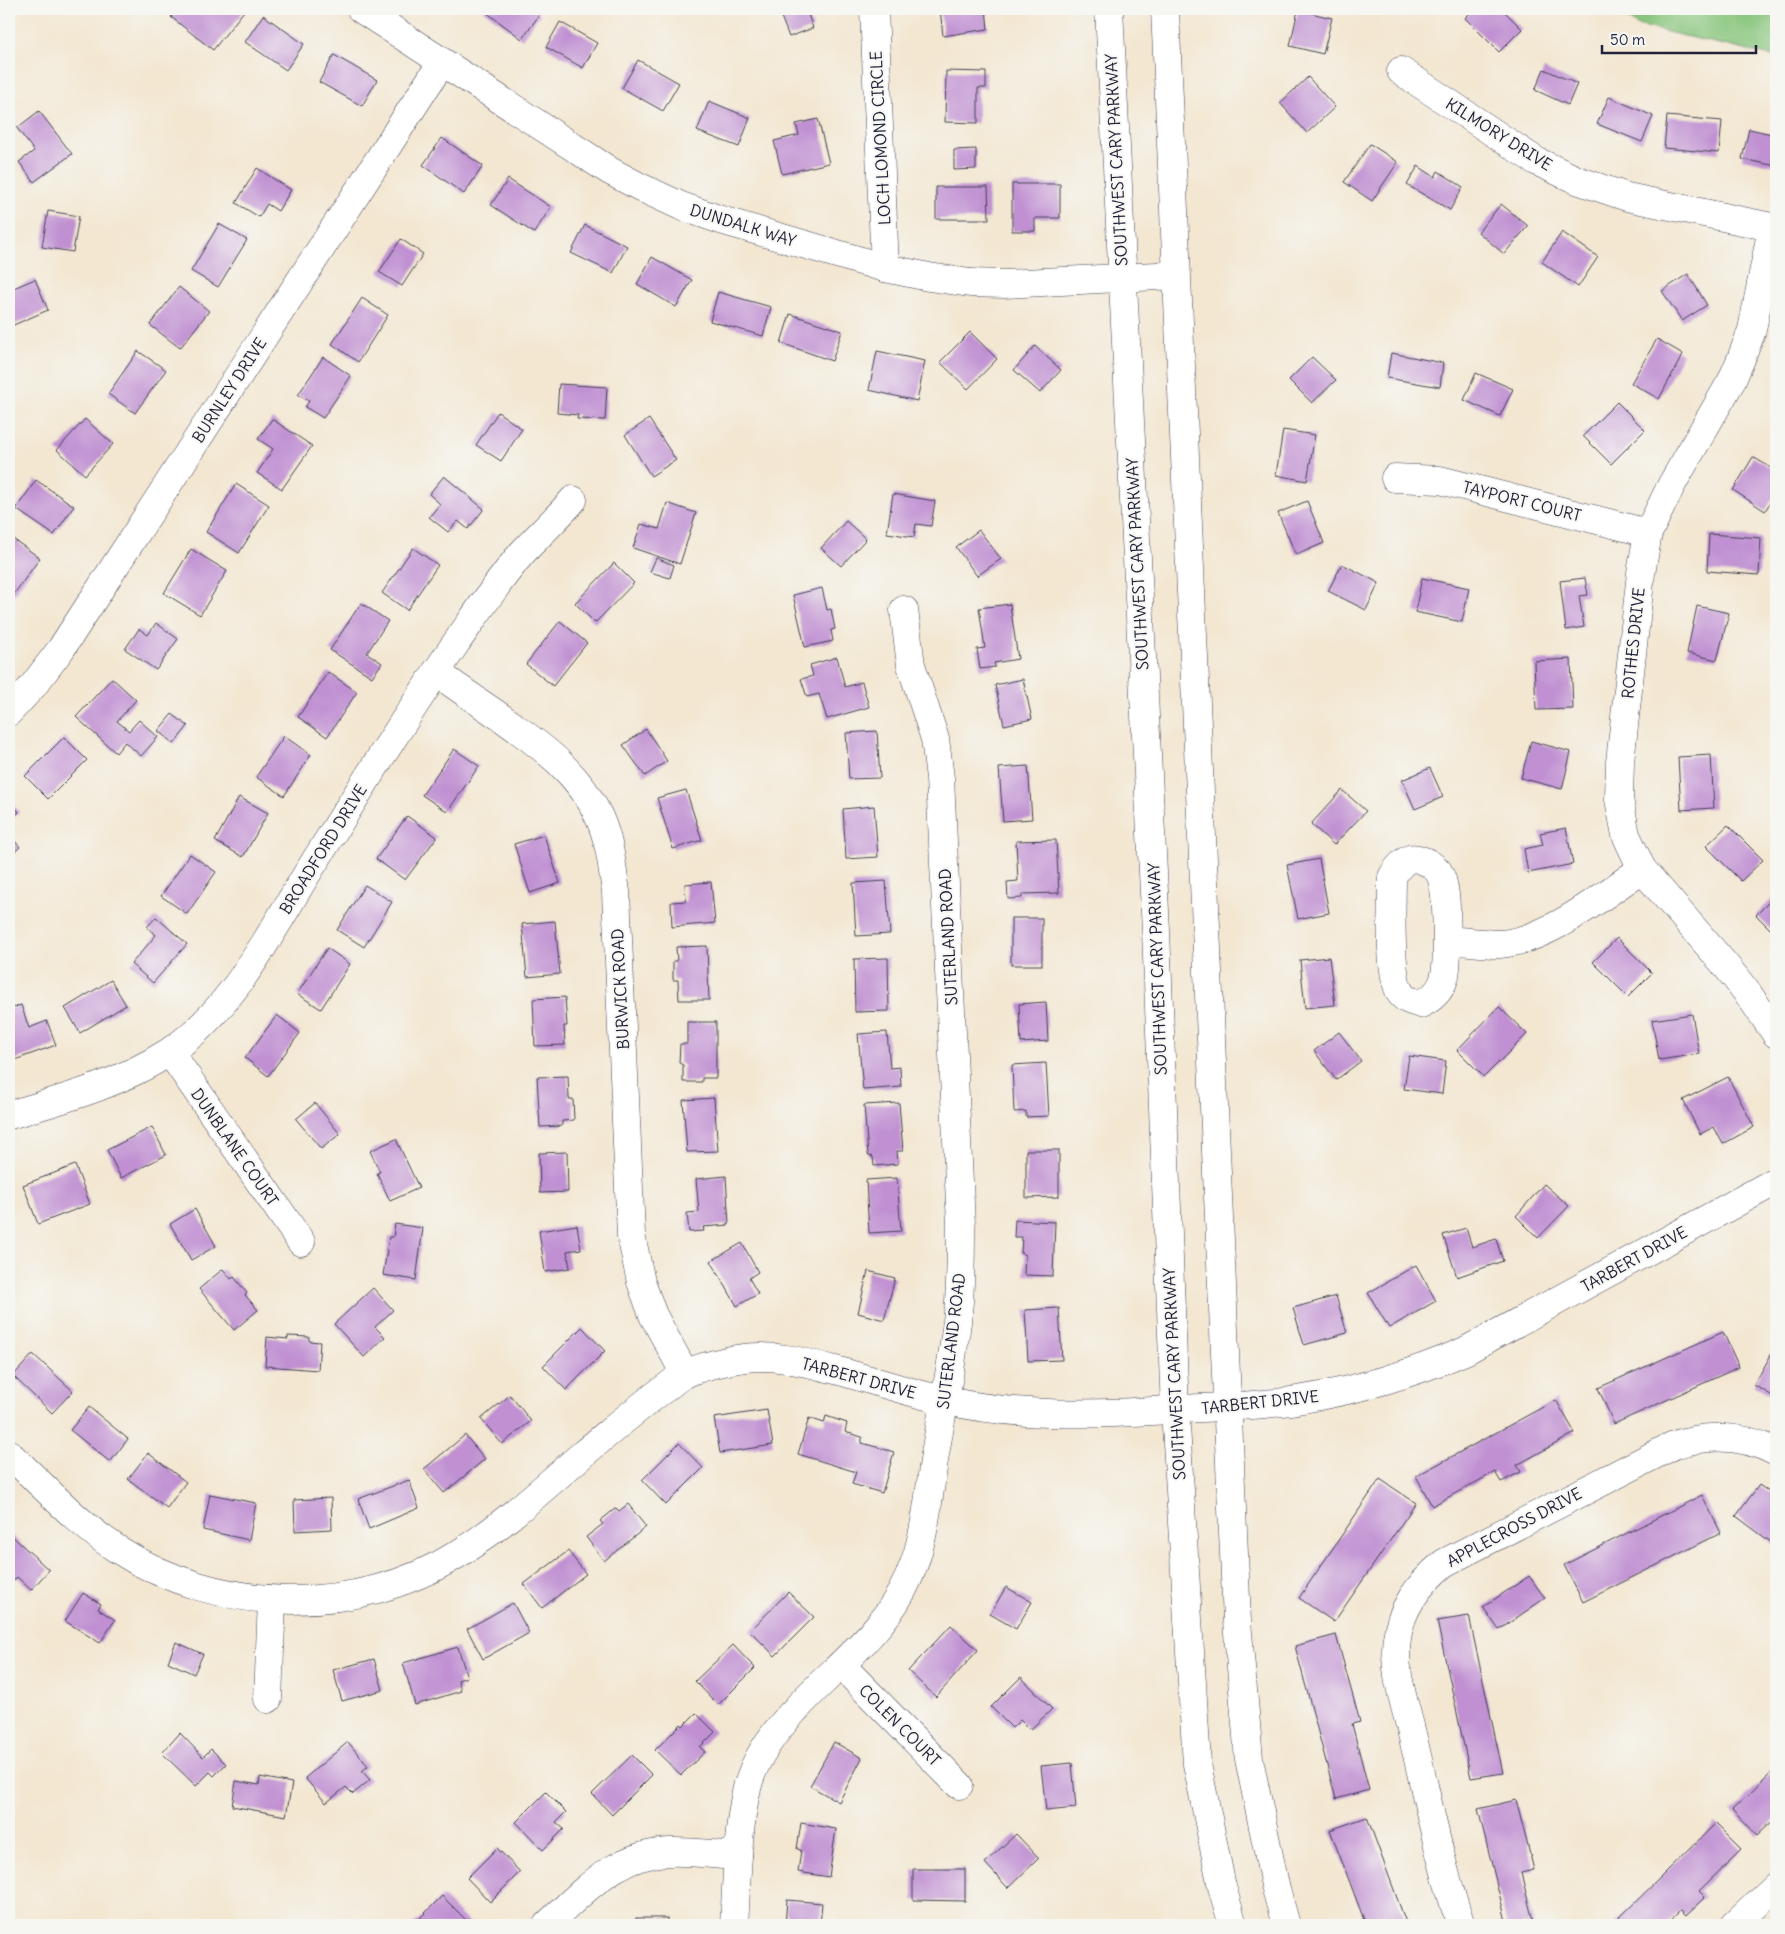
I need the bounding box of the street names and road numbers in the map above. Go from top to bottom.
street label: LOCH LOMOND CIRCLE [865,50,895,226]
street label: SOUTHWEST CARY PARKWAY [1100,53,1132,267]
street label: KILMORY DRIVE [1442,93,1556,175]
street label: DUNDALK WAY [687,199,799,251]
street label: BURNLEY DRIVE [188,334,270,446]
street label: SOUTHWEST CARY PARKWAY [1121,457,1153,671]
street label: TAYPORT COURT [1460,477,1584,525]
street label: ROTHES DRIVE [1617,586,1649,700]
street label: BROADFORD DRIVE [275,780,371,918]
street label: SOUTHWEST CARY PARKWAY [1143,862,1171,1076]
street label: SUTERLAND ROAD [934,868,962,1006]
street label: BURWICK ROAD [607,928,633,1050]
street label: DUNBLANE COURT [187,1084,283,1210]
street label: TARBERT DRIVE [1578,1222,1690,1296]
street label: SOUTHWEST CARY PARKWAY [1158,1267,1190,1481]
street label: SUTERLAND ROAD [933,1272,969,1410]
street label: TARBERT DRIVE [799,1353,919,1403]
street label: TARBERT DRIVE [1200,1386,1320,1418]
street label: APPLECROSS DRIVE [1443,1483,1585,1571]
street label: COLEN COURT [855,1680,945,1770]

